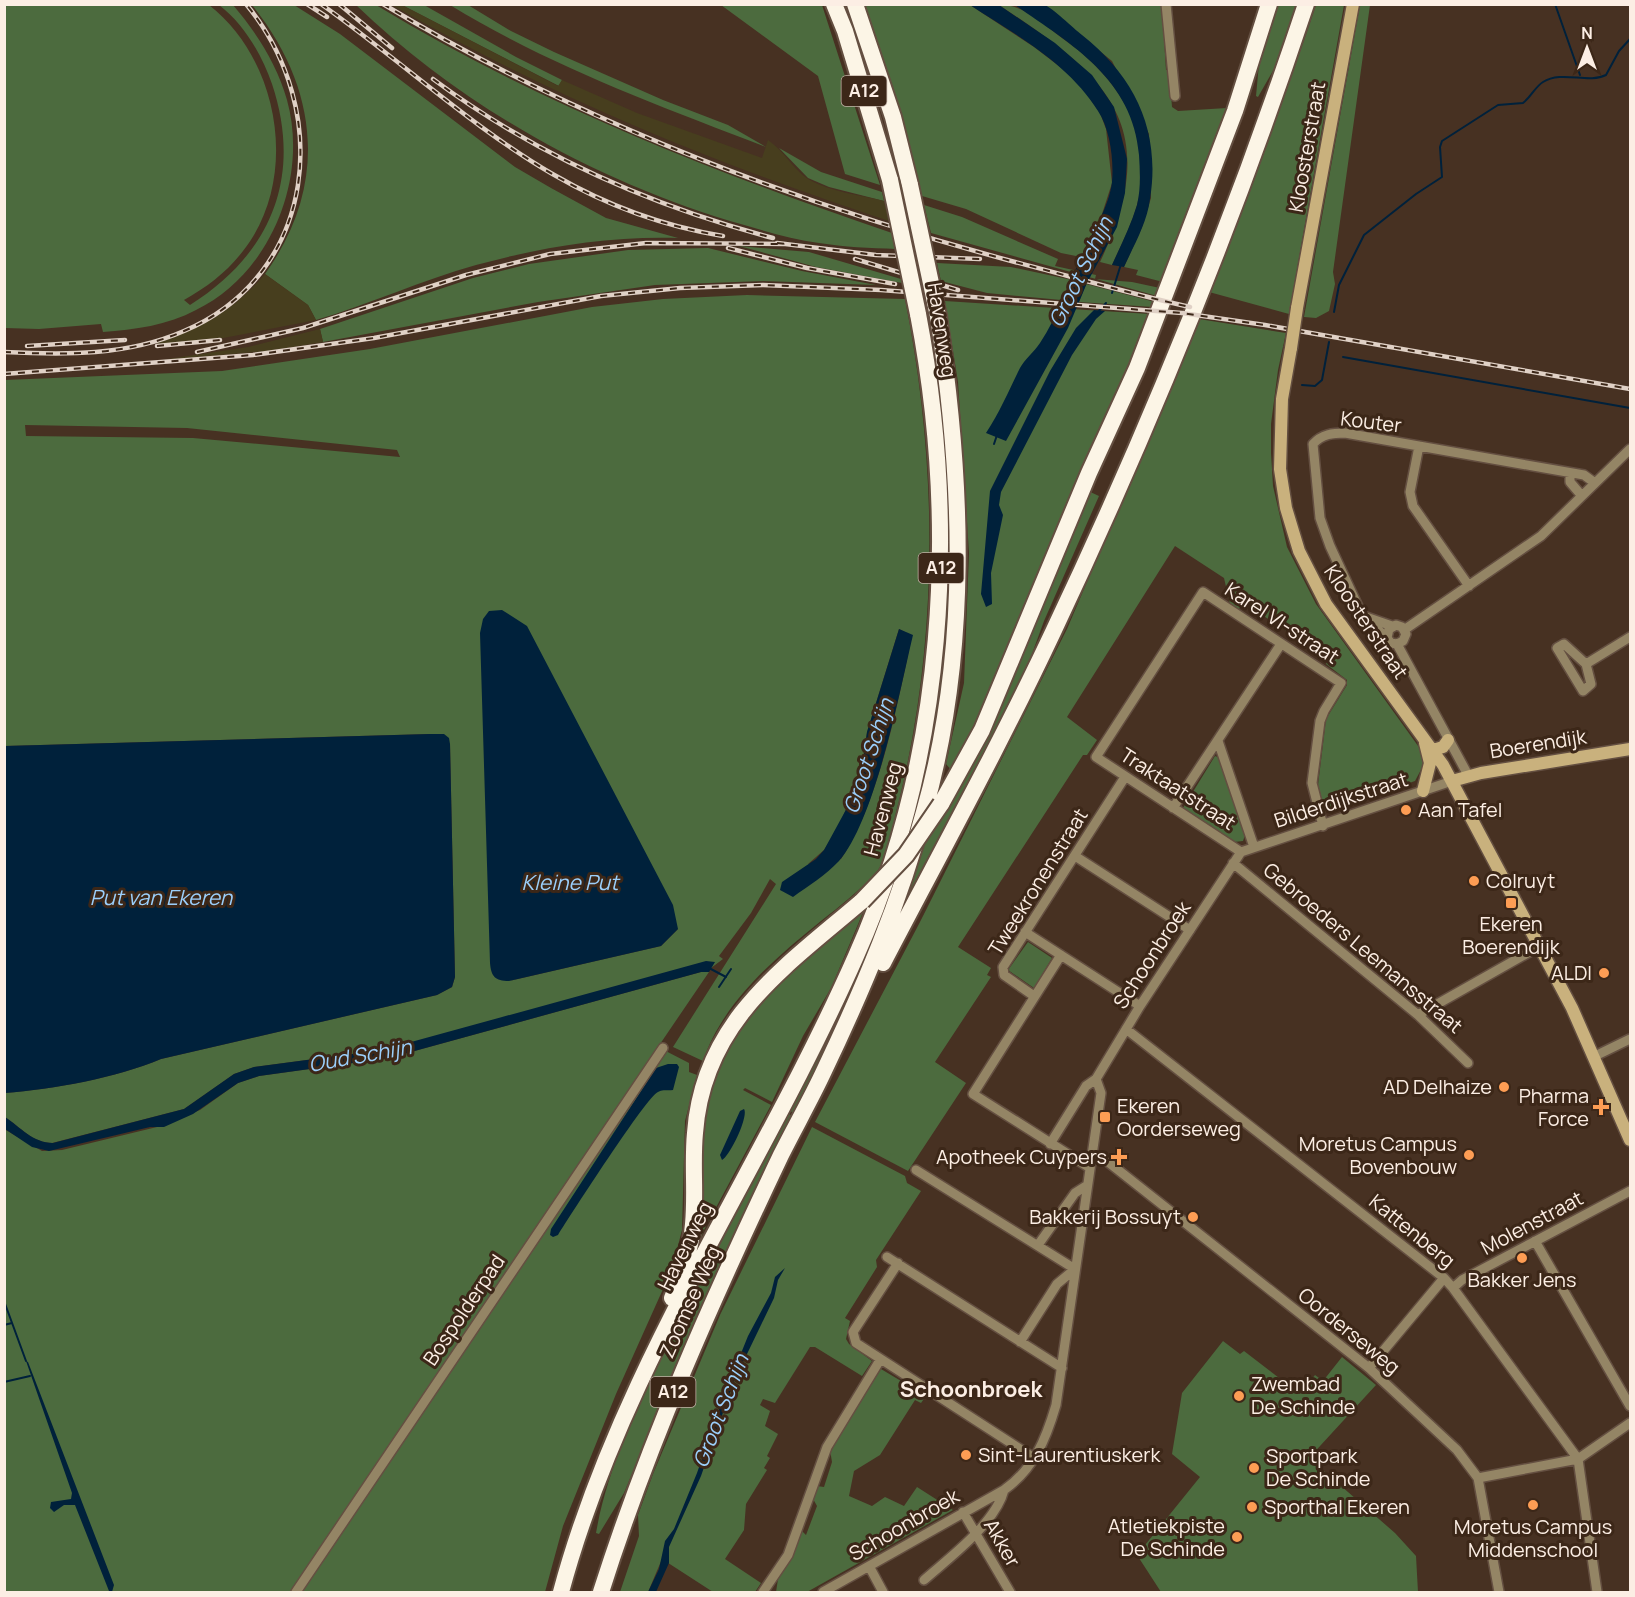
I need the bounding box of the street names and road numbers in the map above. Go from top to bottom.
road number: A12 [842,76,886,106]
street label: Kloosterstraat [1282,79,1331,214]
street label: Havenweg [922,280,963,379]
street label: Kouter [1339,404,1403,439]
road number: A12 [918,553,964,583]
street label: Kloosterstraat [1318,559,1415,684]
street label: Karel VI-straat [1220,576,1345,670]
street label: Boerendijk [1488,722,1589,764]
street label: Traktaatstraat [1115,741,1241,836]
street label: Havenweg [857,759,908,859]
street label: Bilderdijkstraat [1271,765,1411,834]
street label: Tweekronenstraat [981,803,1094,960]
street label: Gebroeders Leemansstraat [1258,856,1469,1039]
street label: Schoonbroek [1107,895,1197,1014]
street label: Molenstraat [1476,1184,1588,1261]
street label: Kattenberg [1364,1188,1461,1274]
street label: Havenweg [651,1197,718,1295]
street label: Zoomse Weg [653,1241,726,1362]
street label: Bospolderpad [416,1249,511,1370]
street label: Oorderseweg [1293,1281,1406,1380]
road number: A12 [650,1377,696,1407]
street label: Schoonbroek [844,1482,965,1567]
street label: Akker [978,1514,1027,1572]

